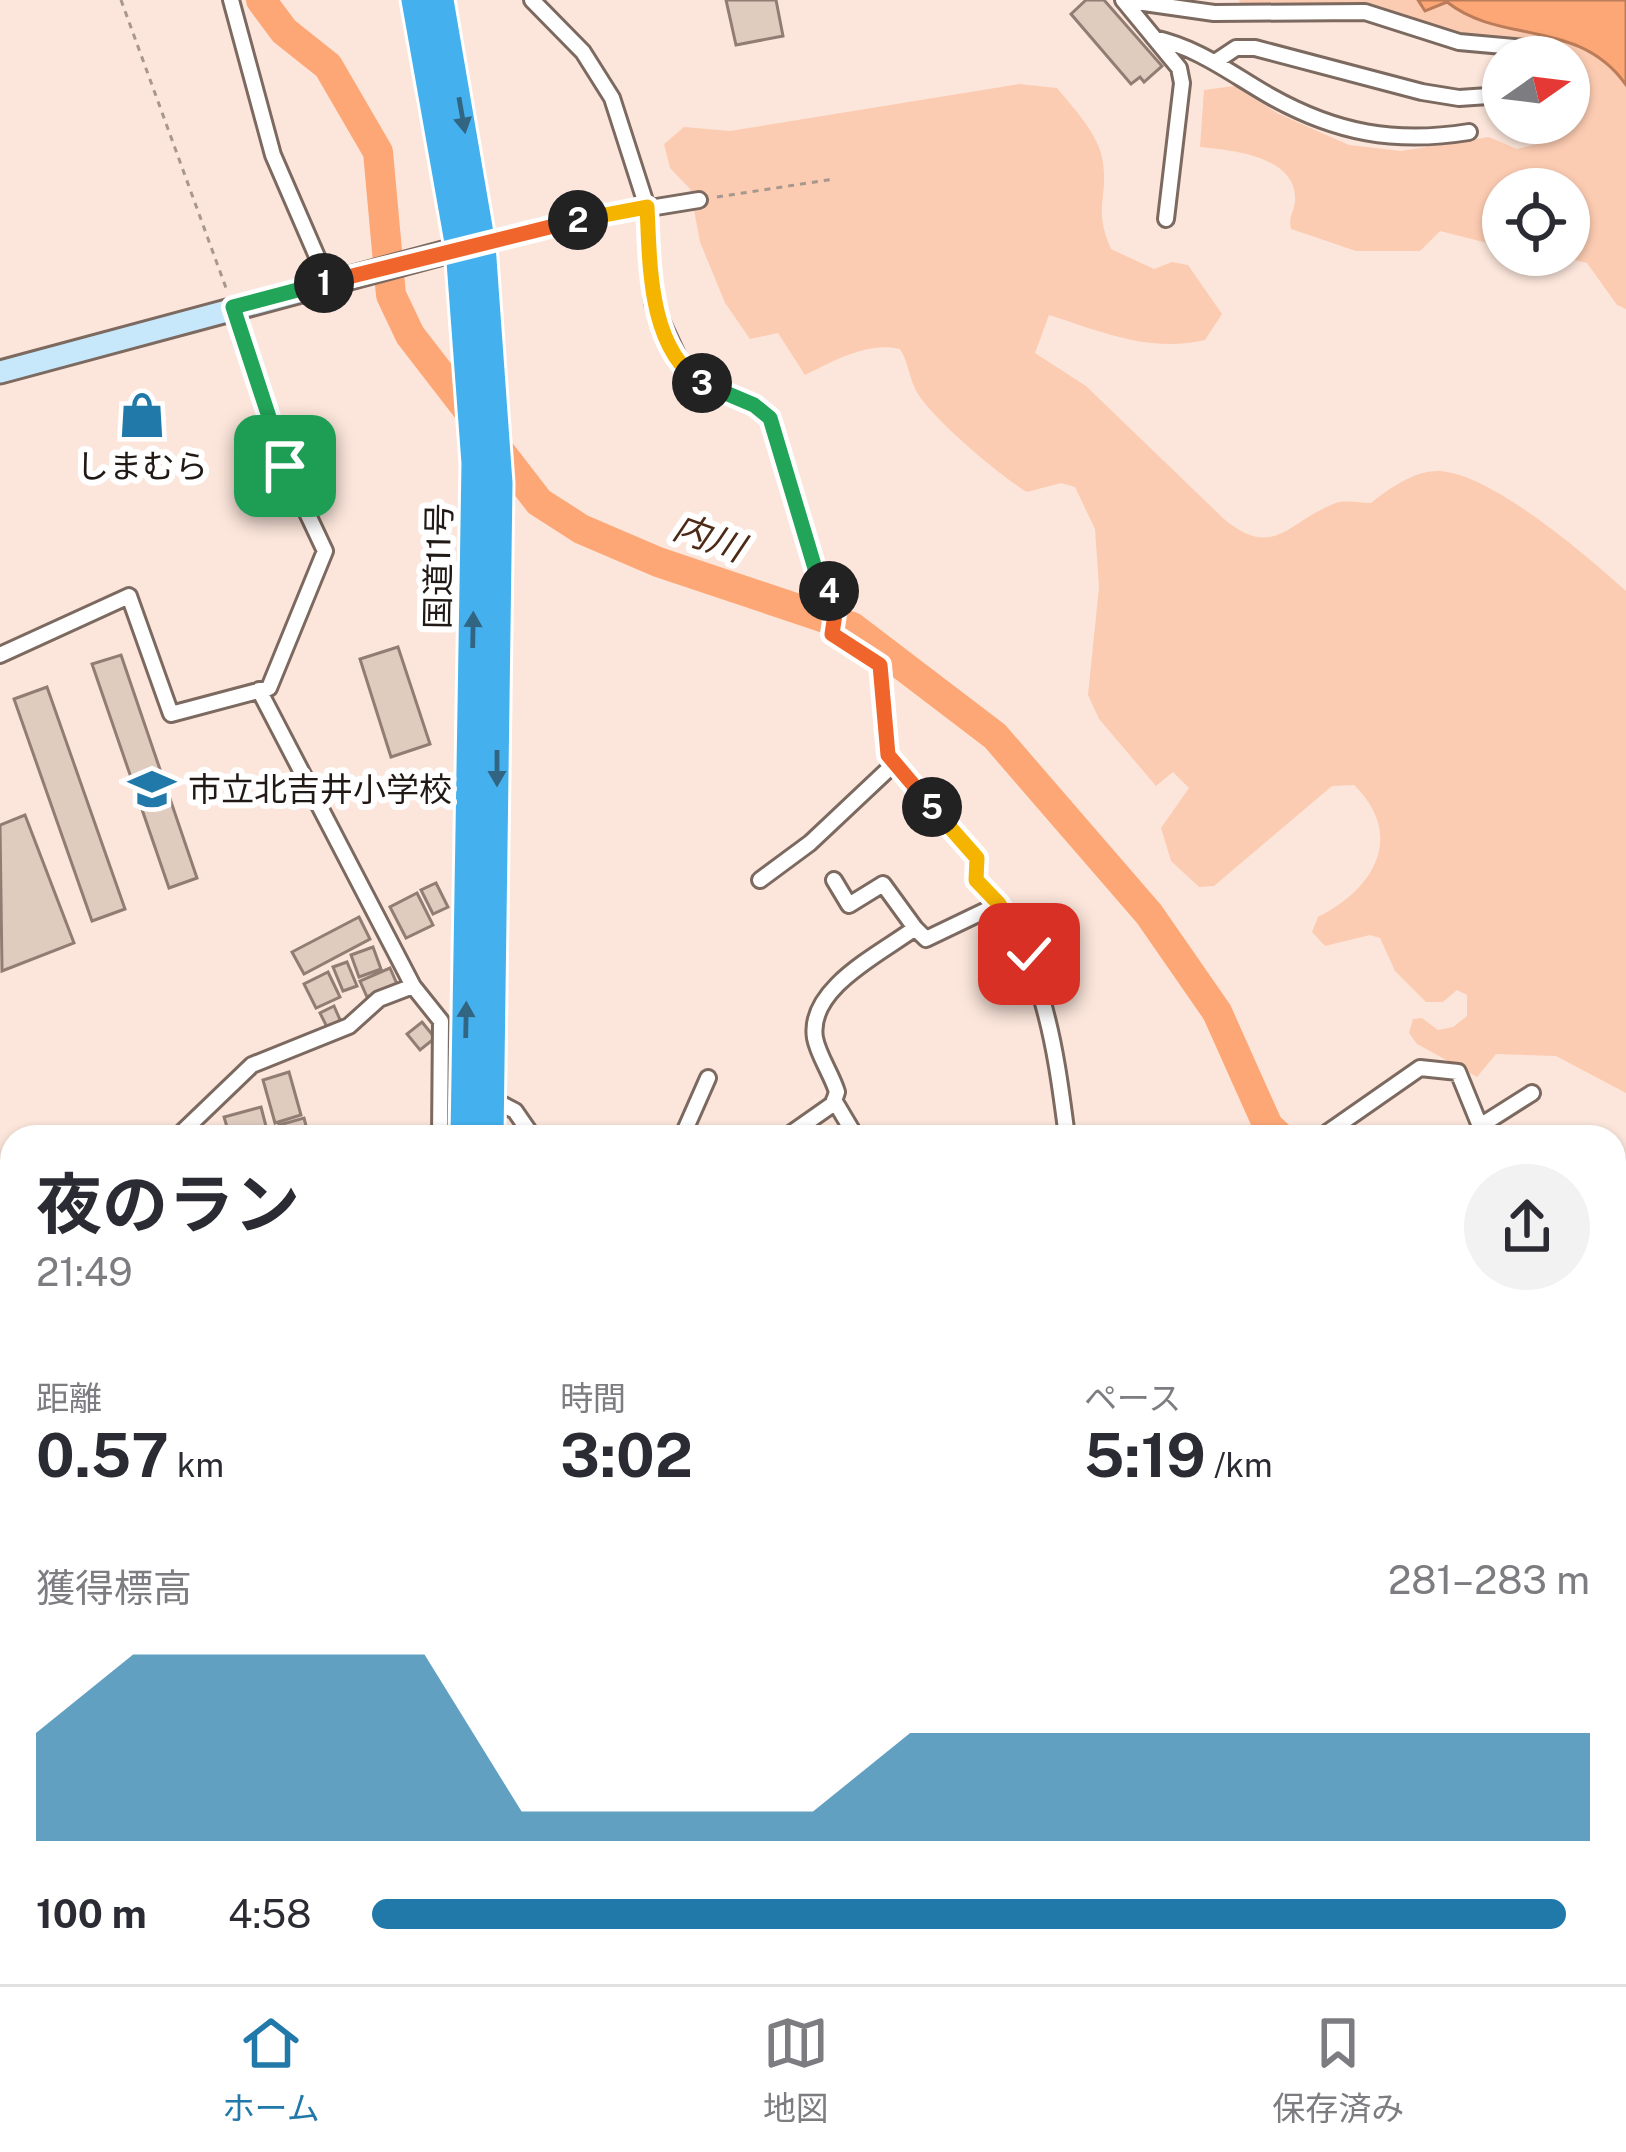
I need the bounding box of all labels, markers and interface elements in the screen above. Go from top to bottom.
north arrow [1482,36,1590,144]
map controls [1482,36,1590,276]
one-way arrow [452,97,471,134]
button: locate [1482,168,1590,276]
pin: 2 [548,190,608,250]
text: 2 [568,201,588,239]
pin: 1 [294,253,354,313]
text: 1 [317,264,331,302]
pin: 3 [672,353,732,413]
text: 3 [691,364,713,402]
shop icon: しまむら [117,390,167,440]
pin [234,415,336,517]
icon: arrive [252,433,318,499]
place label: しまむら [76,447,208,485]
street label: 国道11号 [418,503,458,629]
water label: 内川 [668,505,754,570]
pin: 4 [799,561,859,621]
text: 4 [818,572,840,610]
one-way arrow [463,610,483,648]
one-way arrow [488,750,507,788]
school or university icon: 市立北吉井小学校 [127,764,177,814]
place label: 市立北吉井小学校 [188,770,452,808]
pin: 5 [902,777,962,837]
text: 5 [921,788,943,826]
pin [978,903,1080,1005]
icon: check [996,921,1062,987]
one-way arrow [457,1000,476,1038]
button: share [1464,1164,1590,1290]
text: 夜のラン [36,1165,300,1243]
text: 21:49 [36,1249,133,1295]
text: 距離 [36,1379,102,1417]
text: 時間 [560,1379,626,1417]
text: ペース [1084,1379,1181,1417]
text: 0.57 [36,1420,169,1491]
text: 3:02 [560,1420,693,1491]
text: 5:19 [1084,1420,1206,1491]
text: km [169,1446,224,1484]
text: /km [1206,1446,1273,1484]
text: 281–283 m [1388,1557,1590,1603]
text: 獲得標高 [36,1565,192,1611]
text: 100 m [36,1891,147,1937]
text: 4:58 [228,1891,312,1937]
tab: ホーム [222,2010,320,2130]
tab: 地図 [763,2010,829,2130]
tab: 保存済み [1272,2010,1404,2130]

